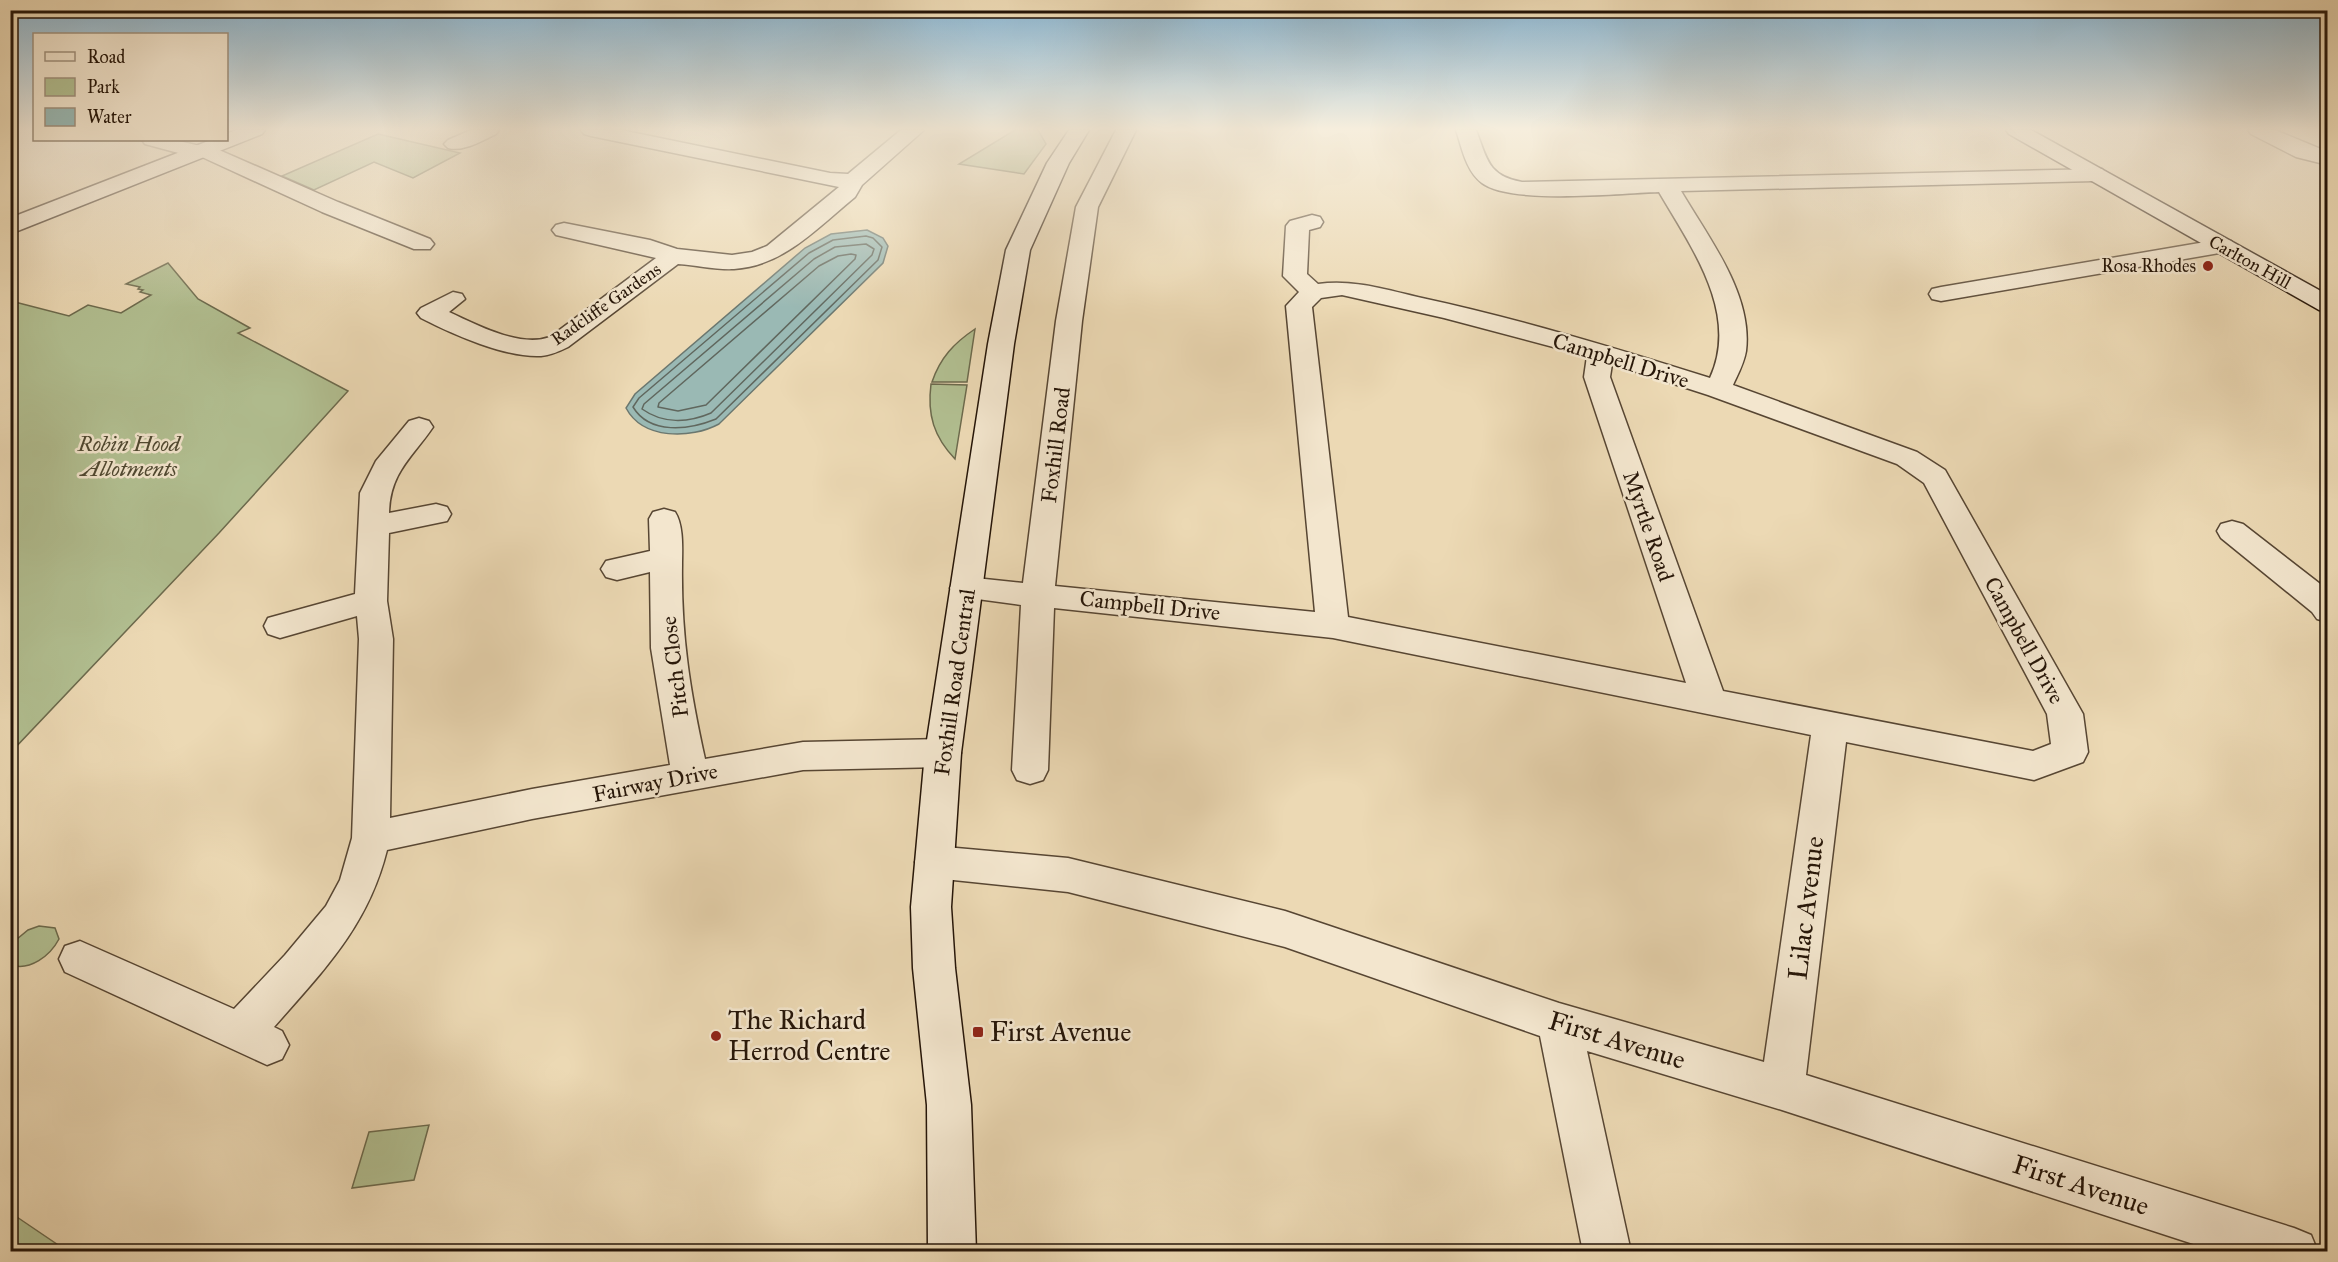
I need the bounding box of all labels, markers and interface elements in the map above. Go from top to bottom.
legend [33,33,228,141]
text: Road [87,46,125,68]
text: Park [87,76,120,98]
text: Water [87,106,132,128]
street label: Carlton Hill [2205,230,2295,294]
place label: Rosa Rhodes [2101,255,2196,277]
street label: Radcliffe Gardens [547,258,665,350]
marker: Rosa Rhodes [2201,259,2215,273]
street label: Campbell Drive [1549,327,1692,394]
street label: Foxhill Road [1035,386,1076,505]
park label: Robin Hood Allotments [77,430,182,482]
street label: Myrtle Road [1617,467,1680,585]
street label: Campbell Drive [1979,572,2071,709]
street label: Campbell Drive [1078,585,1222,626]
street label: Foxhill Road Central [928,587,981,777]
street label: Pitch Close [655,615,694,719]
street label: Fairway Drive [590,757,720,808]
street label: Lilac Avenue [1780,834,1831,982]
place label: The Richard Herrod Centre [728,1003,891,1067]
street label: First Avenue [1545,1003,1690,1076]
place label: First Avenue [990,1015,1132,1048]
marker: First Avenue [971,1025,985,1039]
marker: The Richard Herrod Centre [709,1029,723,1043]
street label: First Avenue [2009,1147,2154,1222]

